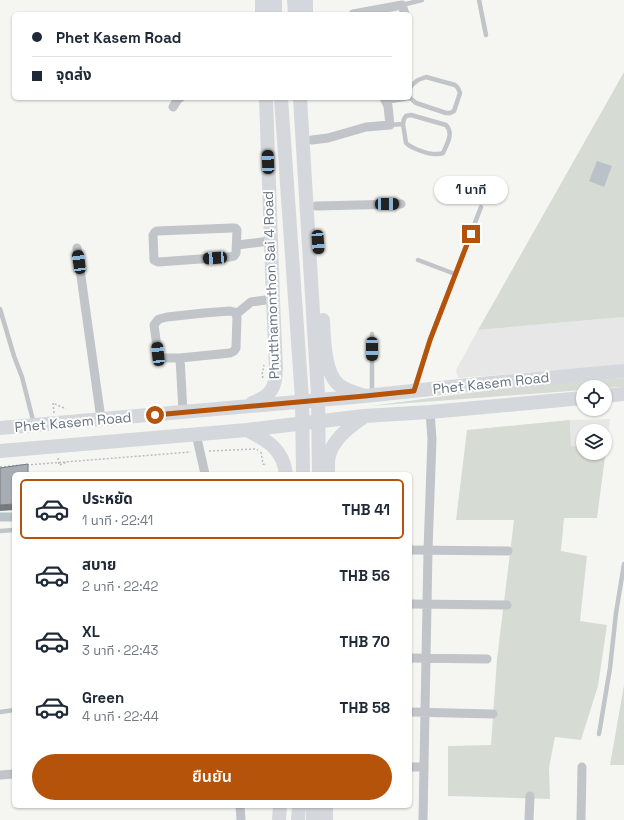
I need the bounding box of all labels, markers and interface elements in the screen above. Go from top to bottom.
text: Phet Kasem Road [56,28,181,47]
text: จุดส่ง [56,65,92,84]
car [262,150,274,174]
callout: 1 นาที [434,176,508,204]
text: 1 นาที [455,181,487,198]
street label: Phutthamonthon Sai 4 Road [259,191,283,379]
car [375,198,399,210]
route end [462,225,480,243]
car [311,230,325,254]
car [71,249,87,275]
car [203,251,227,265]
car [366,337,378,361]
car [151,341,165,367]
street label: Phet Kasem Road [432,368,550,398]
map controls [576,380,612,460]
button: locate [576,380,612,416]
route start [146,406,164,424]
street label: Phet Kasem Road [14,408,132,436]
button: layers [576,424,612,460]
text: ประหยัด [82,489,133,508]
icon: car [34,491,70,527]
text: THB 41 [342,500,390,519]
text: 1 นาที · 22:41 [82,512,153,529]
text: สบาย [82,555,116,574]
icon: car [34,557,70,593]
text: THB 56 [339,566,390,585]
text: 2 นาที · 22:42 [82,578,158,595]
text: XL [82,622,100,641]
icon: car [34,623,70,659]
text: THB 70 [340,632,390,651]
text: 3 นาที · 22:43 [82,642,158,659]
text: Green [82,688,124,707]
icon: car [34,689,70,725]
text: THB 58 [340,698,390,717]
text: 4 นาที · 22:44 [82,708,159,725]
button: ยืนยัน [32,754,392,800]

